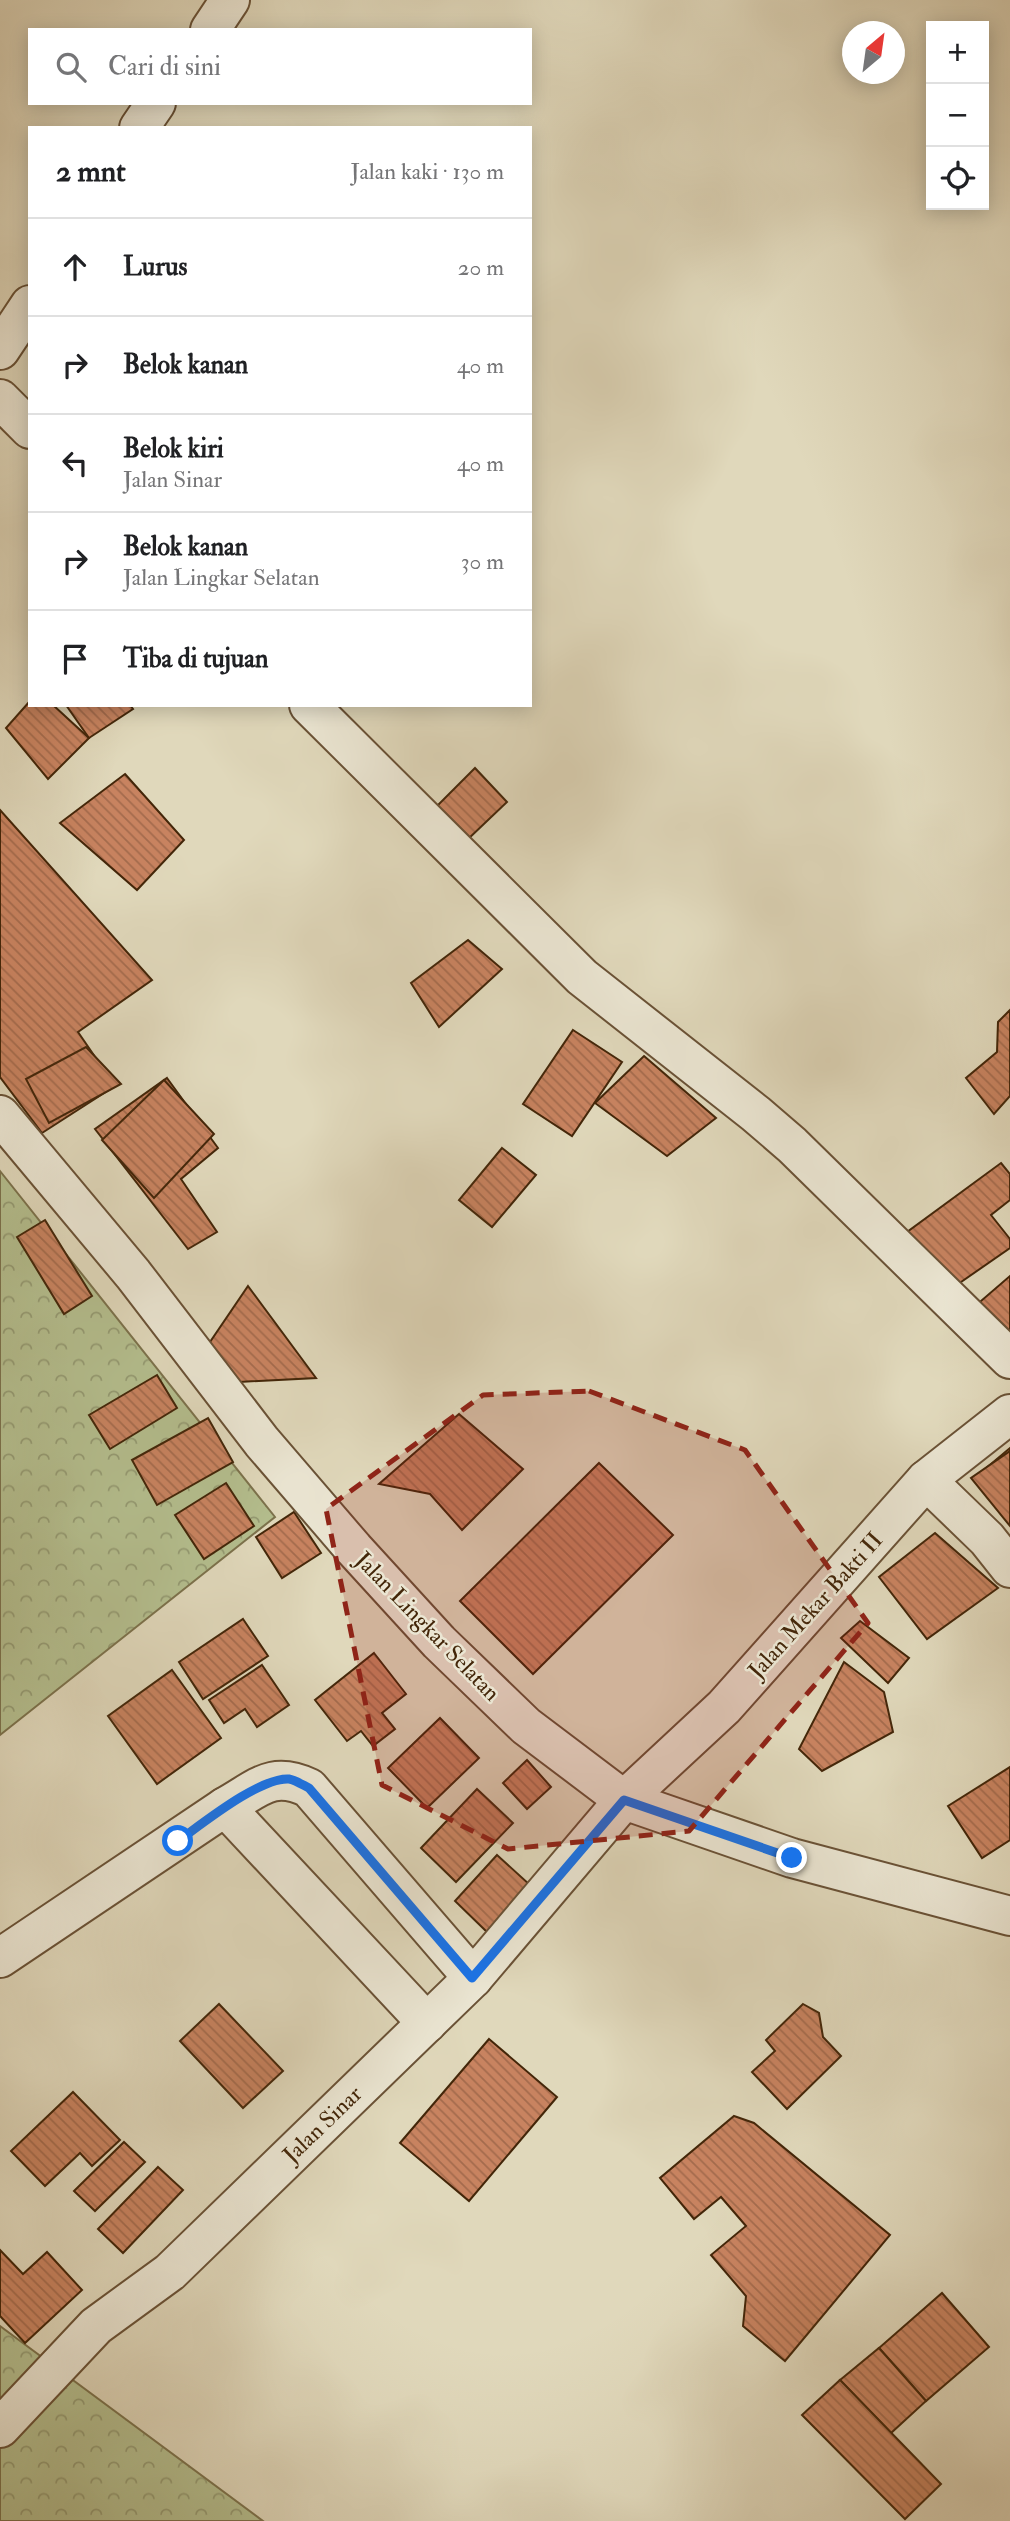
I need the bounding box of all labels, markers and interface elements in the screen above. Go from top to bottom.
north arrow [842,21,905,84]
map controls [926,21,989,210]
button: + [926,21,989,84]
search box [28,28,532,105]
icon: search [52,48,90,86]
text: Cari di sini [108,51,221,83]
button: − [926,84,989,147]
button: locate [926,147,989,210]
text: 2 mnt [56,153,126,190]
text: Jalan kaki · 130 m [351,157,504,186]
icon: ahead [56,248,94,286]
text: Lurus [123,251,187,283]
text: 20 m [458,253,504,282]
icon: right [56,346,94,384]
text: Belok kanan [123,349,248,381]
text: 40 m [457,351,504,380]
text: Belok kiri [123,433,224,465]
icon: left [56,444,94,482]
text: 40 m [457,449,504,478]
text: Jalan Sinar [123,465,222,494]
text: Belok kanan [123,531,248,563]
icon: right [56,542,94,580]
text: 30 m [461,547,504,576]
text: Jalan Lingkar Selatan [123,563,320,592]
icon: arrive [56,640,94,678]
text: Tiba di tujuan [123,643,268,675]
street label: Jalan Mekar Bakti II [741,1526,889,1686]
street label: Jalan Lingkar Selatan [348,1545,506,1707]
route start [162,1825,193,1856]
route end [776,1842,807,1873]
street label: Jalan Sinar [276,2079,368,2170]

